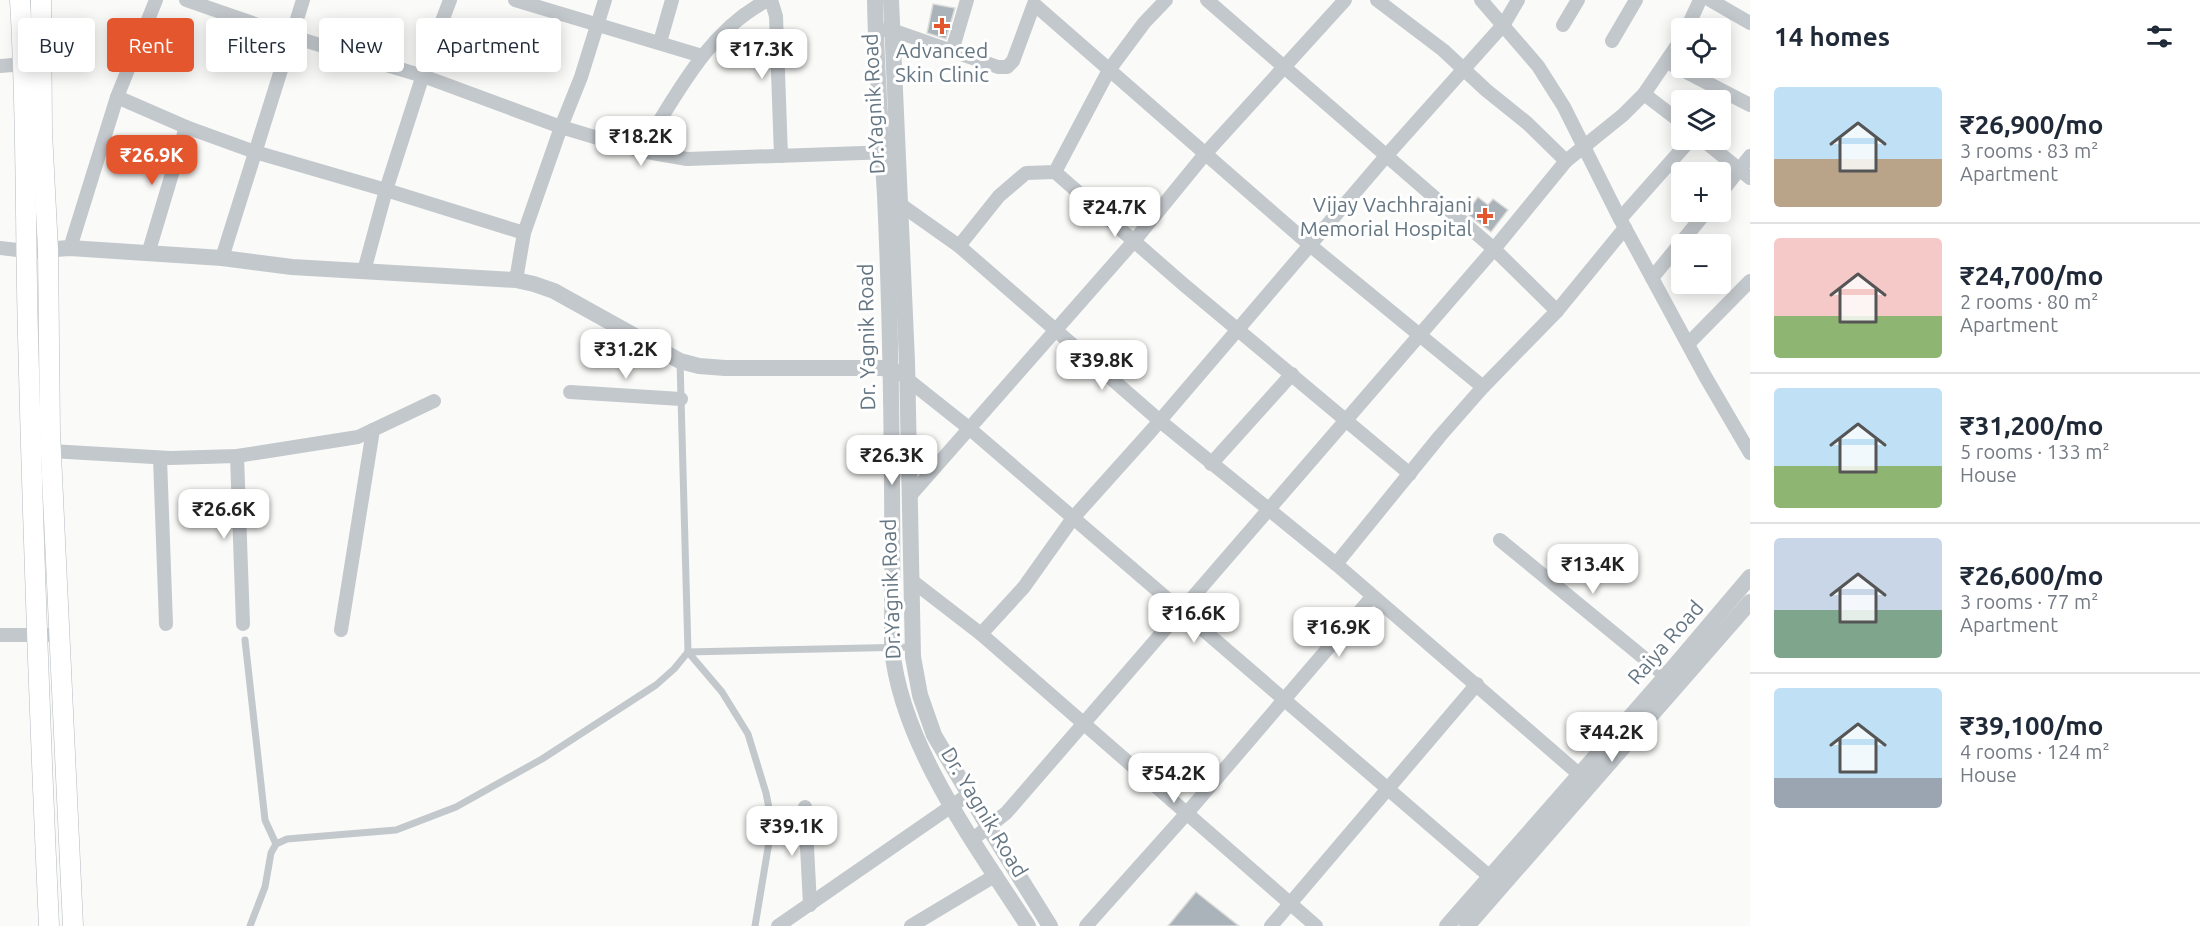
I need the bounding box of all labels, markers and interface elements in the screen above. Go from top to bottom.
marker: Advanced Skin Clinic [933,17,951,35]
chip: Buy [18,18,95,72]
chip: Rent [107,18,194,72]
chip: Filters [206,18,307,72]
chip: New [319,18,404,72]
chip: Apartment [416,18,561,72]
map controls [1671,18,1731,294]
button: locate [1671,18,1731,78]
icon: filters [2143,20,2176,53]
text: 14 homes [1774,22,1890,51]
pin: ₹17.3K [713,29,811,80]
street label: Dr.Yagnik Road [857,33,889,175]
text: ₹17.3K [730,37,794,60]
place label: Advanced Skin Clinic [895,38,989,86]
button: layers [1671,90,1731,150]
text: ₹26,900/mo [1960,110,2103,139]
icon: home [1822,111,1894,183]
pin: ₹18.2K [592,116,690,167]
text: ₹18.2K [609,124,673,147]
pin: ₹26.9K [103,135,201,186]
text: 3 rooms · 83 m² [1960,139,2098,162]
text: ₹26.9K [120,143,184,166]
button: + [1671,162,1731,222]
text: Apartment [1960,162,2058,185]
pin: ₹24.7K [1066,187,1164,238]
place label: Vijay Vachhrajani Memorial Hospital [1300,192,1472,240]
text: ₹24.7K [1083,195,1147,218]
marker: Vijay Vachhrajani Memorial Hospital [1476,207,1494,225]
button: − [1671,234,1731,294]
text: ₹24,700/mo [1960,261,2103,290]
icon: home [1822,262,1894,334]
street label: Dr. Yagnik Road [853,263,879,411]
text: 2 rooms · 80 m² [1960,290,2098,313]
text: Apartment [1960,313,2058,336]
pin: ₹31.2K [577,329,675,380]
text: ₹31.2K [594,337,658,360]
pin: ₹39.8K [1053,340,1151,391]
text: ₹39.8K [1070,348,1134,371]
text: ₹31,200/mo [1960,411,2103,440]
icon: home [1822,412,1894,484]
pin: ₹26.3K [843,435,941,486]
text: 5 rooms · 133 m² [1960,440,2110,463]
text: ₹26.3K [860,443,924,466]
text: House [1960,463,2017,486]
pin: ₹26.6K [175,489,273,540]
text: ₹26.6K [192,497,256,520]
street label: Dr.Yagnik Road [876,518,904,660]
pin: ₹13.4K [1544,544,1642,595]
text: ₹13.4K [1561,552,1625,575]
text: ₹26,600/mo [1960,561,2103,590]
icon: home [1822,562,1894,634]
text: 3 rooms · 77 m² [1960,590,2098,613]
pin: ₹16.6K [1145,593,1243,644]
street label: Raiya Road [1622,595,1708,689]
text: ₹16.6K [1162,601,1226,624]
pin: ₹16.9K [1290,607,1388,658]
text: Apartment [1960,613,2058,636]
text: ₹16.9K [1307,615,1371,638]
text: ₹39,100/mo [1960,711,2103,740]
pin: ₹44.2K [1563,712,1661,763]
icon: home [1822,712,1894,784]
text: ₹44.2K [1580,720,1644,743]
text: 4 rooms · 124 m² [1960,740,2110,763]
street label: Dr. Yagnik Road [937,743,1033,881]
pin: ₹54.2K [1125,753,1223,804]
text: ₹54.2K [1142,761,1206,784]
text: House [1960,763,2017,786]
pin: ₹39.1K [743,806,841,857]
text: ₹39.1K [760,814,824,837]

